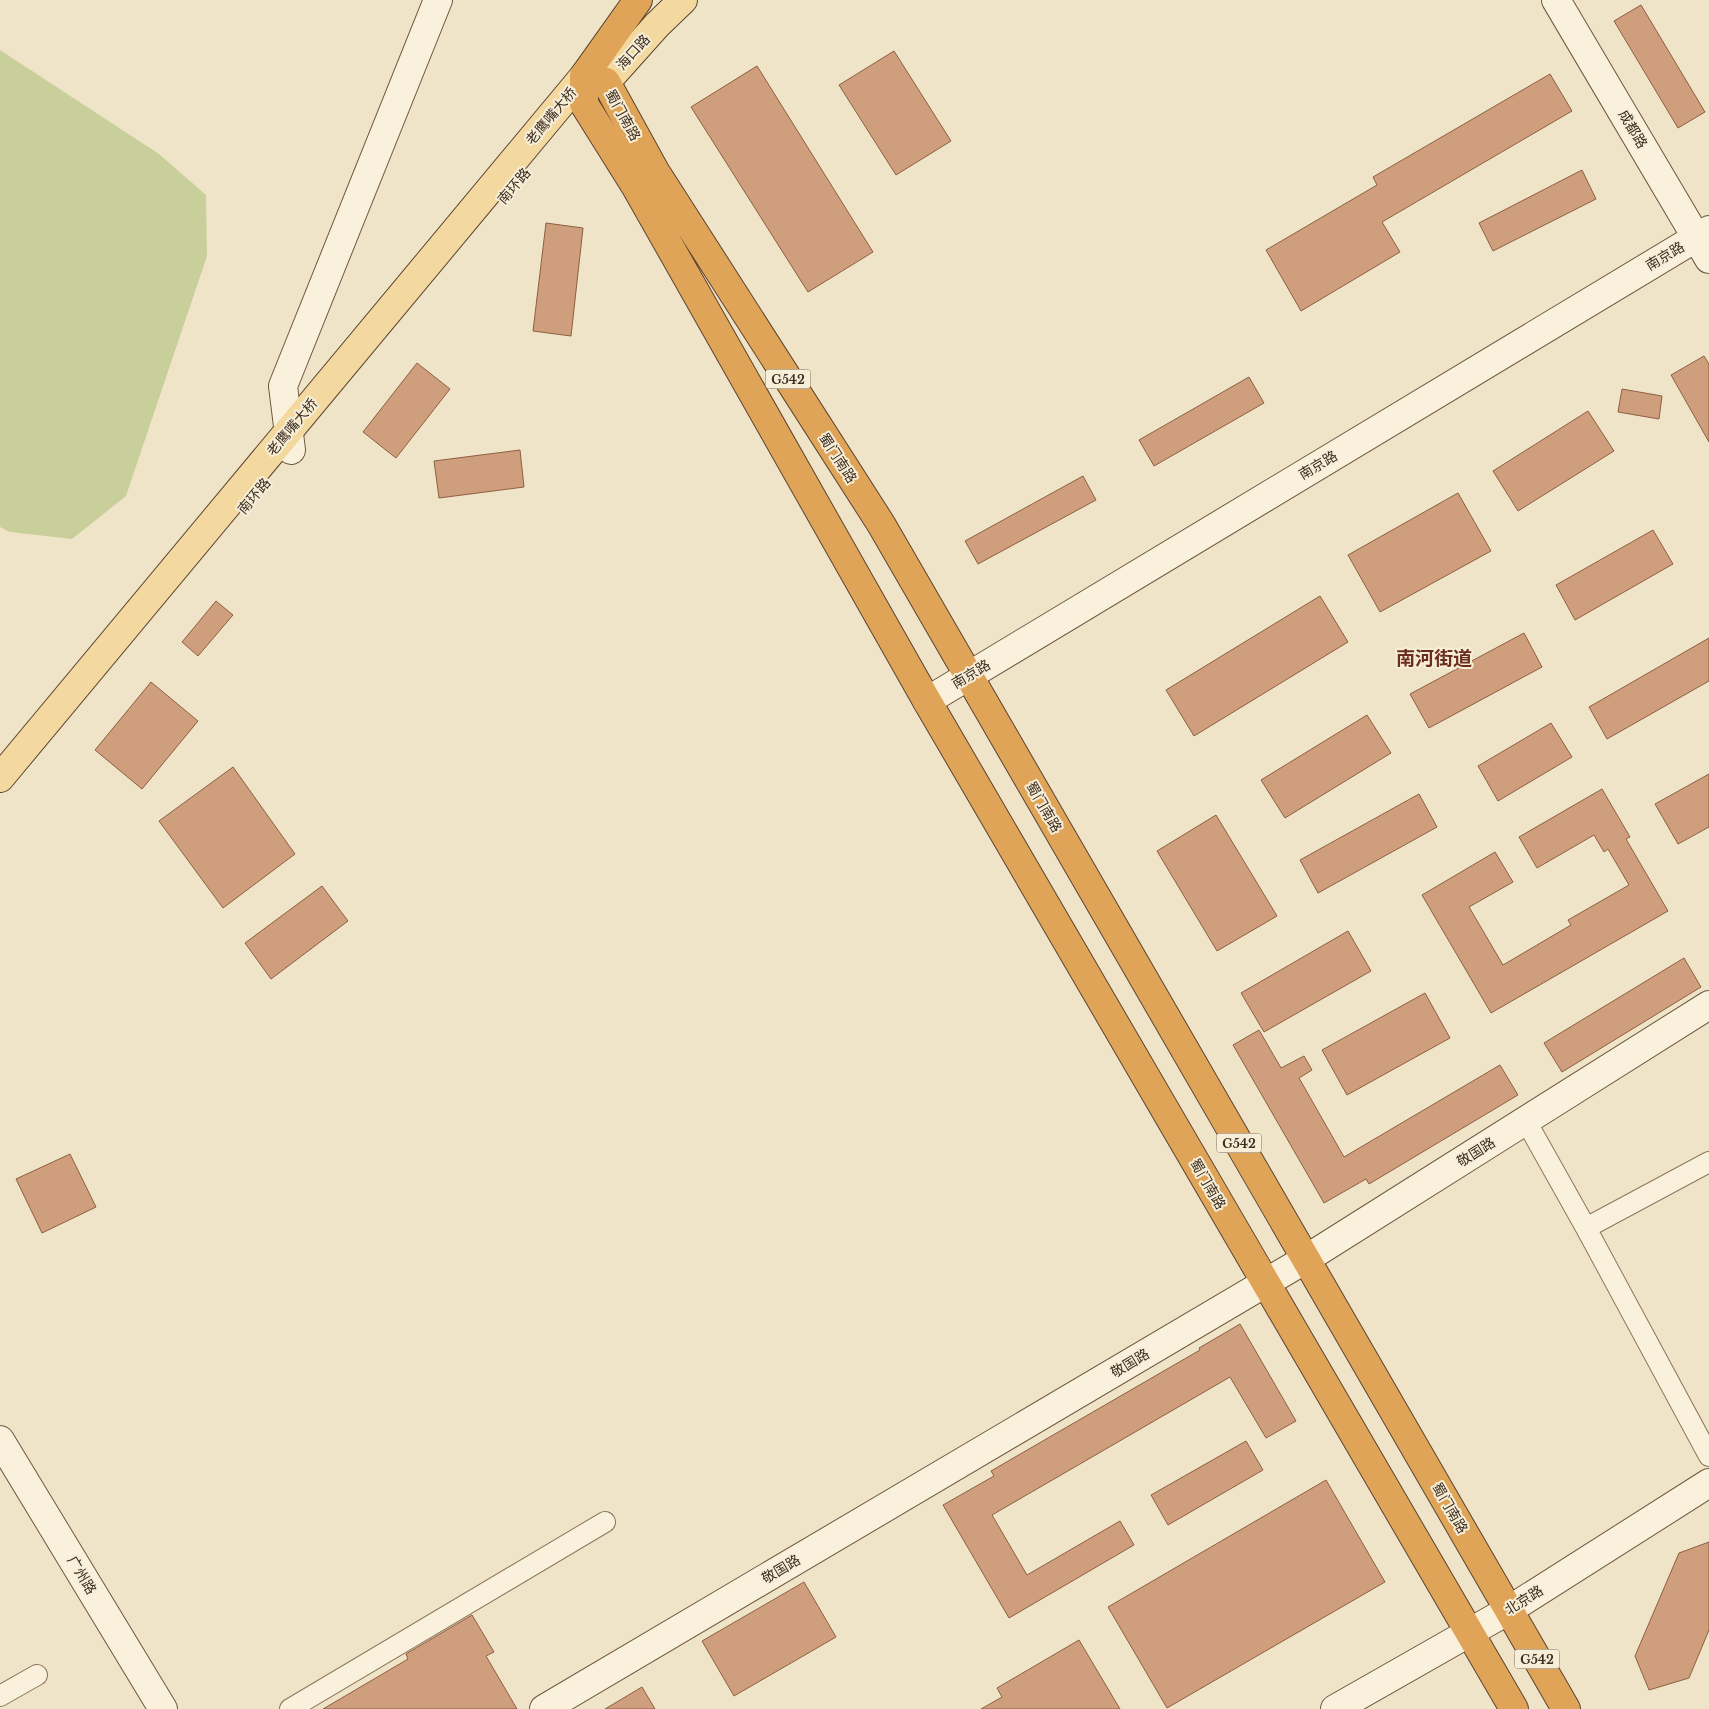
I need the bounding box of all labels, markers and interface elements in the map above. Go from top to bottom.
street label: 海口路 [612,30,654,74]
street label: 老鹰嘴大桥 [522,83,580,149]
street label: 蜀门南路 [602,86,644,144]
street label: 成都路 [1614,106,1652,152]
street label: 南环路 [494,164,534,208]
street label: 南京路 [1642,237,1688,275]
road number: G542 [766,369,810,388]
street label: 老鹰嘴大桥 [263,394,321,460]
street label: 蜀门南路 [815,430,861,486]
street label: 南京路 [1295,446,1341,484]
street label: 南环路 [234,474,274,518]
district label: 南河街道 [1396,647,1472,670]
street label: 南京路 [948,655,994,693]
street label: 蜀门南路 [1022,778,1066,836]
street label: 敬国路 [1453,1133,1499,1171]
road number: G542 [1216,1134,1262,1152]
street label: 蜀门南路 [1186,1155,1230,1213]
street label: 敬国路 [1107,1344,1153,1382]
street label: 蜀门南路 [1428,1479,1472,1537]
street label: 敬国路 [758,1550,804,1588]
street label: 广州路 [63,1552,101,1598]
street label: 北京路 [1501,1581,1547,1619]
road number: G542 [1514,1650,1560,1668]

